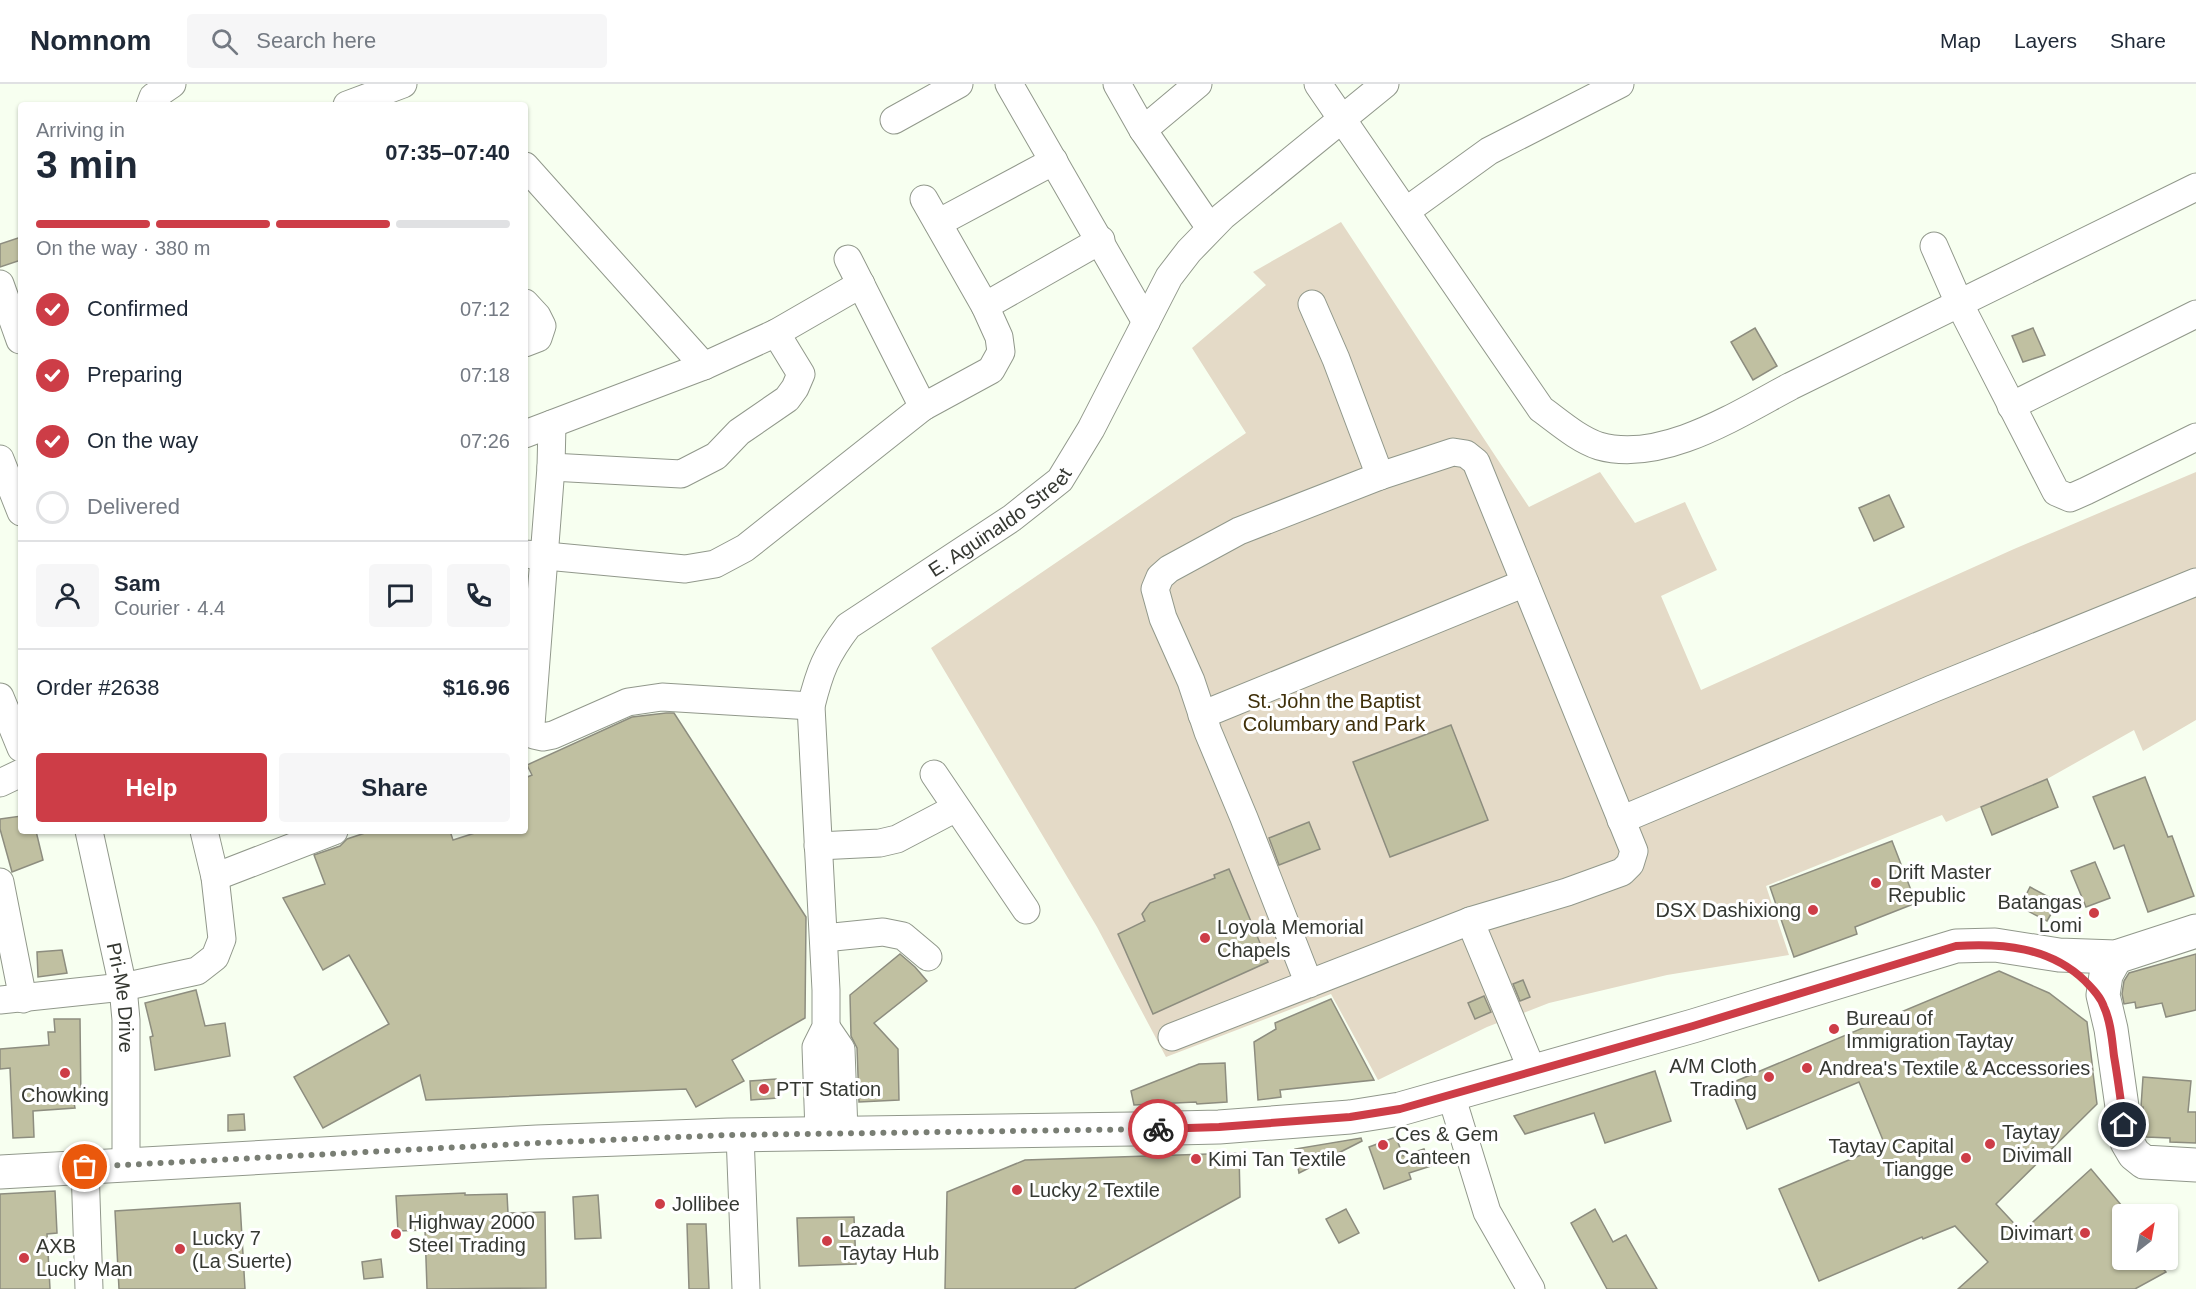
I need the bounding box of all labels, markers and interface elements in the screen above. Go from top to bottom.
search box [187,14,607,68]
text: Nomnom [30,25,151,56]
icon: search [208,25,241,58]
text: Search here [256,28,376,53]
text: Map [1940,29,1981,52]
text: Layers [2014,29,2077,52]
text: Share [2110,29,2166,52]
text: Arriving in [36,119,125,141]
text: 07:35–07:40 [385,140,510,165]
text: 3 min [36,143,138,186]
text: On the way · 380 m [36,237,211,259]
icon: check [36,293,69,326]
text: Confirmed [87,296,188,321]
text: 07:12 [460,298,510,320]
icon: check [36,359,69,392]
text: Preparing [87,362,182,387]
text: 07:18 [460,364,510,386]
icon: check [36,425,69,458]
text: On the way [87,428,198,453]
text: 07:26 [460,430,510,452]
street label: E. Aguinaldo Street [924,463,1076,581]
text: Delivered [87,494,180,519]
button: person [36,564,99,627]
button: chat [369,564,432,627]
button: phone [447,564,510,627]
text: Sam [114,571,160,596]
text: Courier · 4.4 [114,597,225,619]
text: Order #2638 [36,675,160,700]
text: $16.96 [443,675,510,700]
park label: St. John the Baptist Columbary and Park [1243,690,1426,735]
button: Help [36,753,267,822]
button: Share [279,753,510,822]
place label: Drift Master Republic [1888,861,1992,906]
marker: Drift Master Republic [1869,876,1883,890]
place label: Batangas Lomi [1997,891,2082,936]
place label: DSX Dashixiong [1655,899,1801,921]
marker: DSX Dashixiong [1806,903,1820,917]
marker: Batangas Lomi [2087,906,2101,920]
place label: Loyola Memorial Chapels [1217,916,1364,961]
marker: Loyola Memorial Chapels [1198,931,1212,945]
street label: Pri-Me Drive [103,940,137,1053]
place label: Bureau of Immigration Taytay [1846,1007,2013,1052]
marker: Bureau of Immigration Taytay [1827,1022,1841,1036]
place label: A/M Cloth Trading [1669,1055,1757,1100]
place label: Andrea's Textile & Accessories [1819,1057,2090,1079]
marker: Andrea's Textile & Accessories [1800,1061,1814,1075]
marker: Chowking [58,1066,72,1080]
marker: A/M Cloth Trading [1762,1070,1776,1084]
place label: PTT Station [776,1078,881,1100]
marker: PTT Station [757,1082,771,1096]
place label: Chowking [21,1084,109,1106]
courier [1128,1099,1188,1159]
pin [2098,1099,2149,1150]
icon: home [2107,1108,2140,1141]
icon: bike [1142,1113,1175,1146]
place label: Taytay Divimall [2002,1121,2072,1166]
place label: Ces & Gem Canteen [1395,1123,1498,1168]
place label: Taytay Capital Tiangge [1828,1135,1954,1180]
marker: Taytay Divimall [1983,1137,1997,1151]
marker: Ces & Gem Canteen [1376,1138,1390,1152]
pin [59,1141,110,1192]
place label: Kimi Tan Textile [1208,1148,1346,1170]
icon: bag [68,1150,101,1183]
marker: Taytay Capital Tiangge [1959,1151,1973,1165]
marker: Kimi Tan Textile [1189,1152,1203,1166]
place label: Lucky 2 Textile [1029,1179,1160,1201]
marker: Lucky 2 Textile [1010,1183,1024,1197]
place label: Jollibee [672,1193,740,1215]
marker: Jollibee [653,1197,667,1211]
north arrow [2112,1204,2178,1270]
map controls [2112,1204,2178,1270]
place label: Highway 2000 Steel Trading [408,1211,535,1256]
place label: Lazada Taytay Hub [839,1219,939,1264]
place label: Divimart [2000,1222,2073,1244]
marker: Divimart [2078,1226,2092,1240]
place label: Lucky 7 (La Suerte) [192,1227,292,1272]
marker: Highway 2000 Steel Trading [389,1227,403,1241]
marker: Lazada Taytay Hub [820,1234,834,1248]
place label: AXB Lucky Man [36,1235,133,1280]
marker: Lucky 7 (La Suerte) [173,1242,187,1256]
marker: AXB Lucky Man [17,1251,31,1265]

